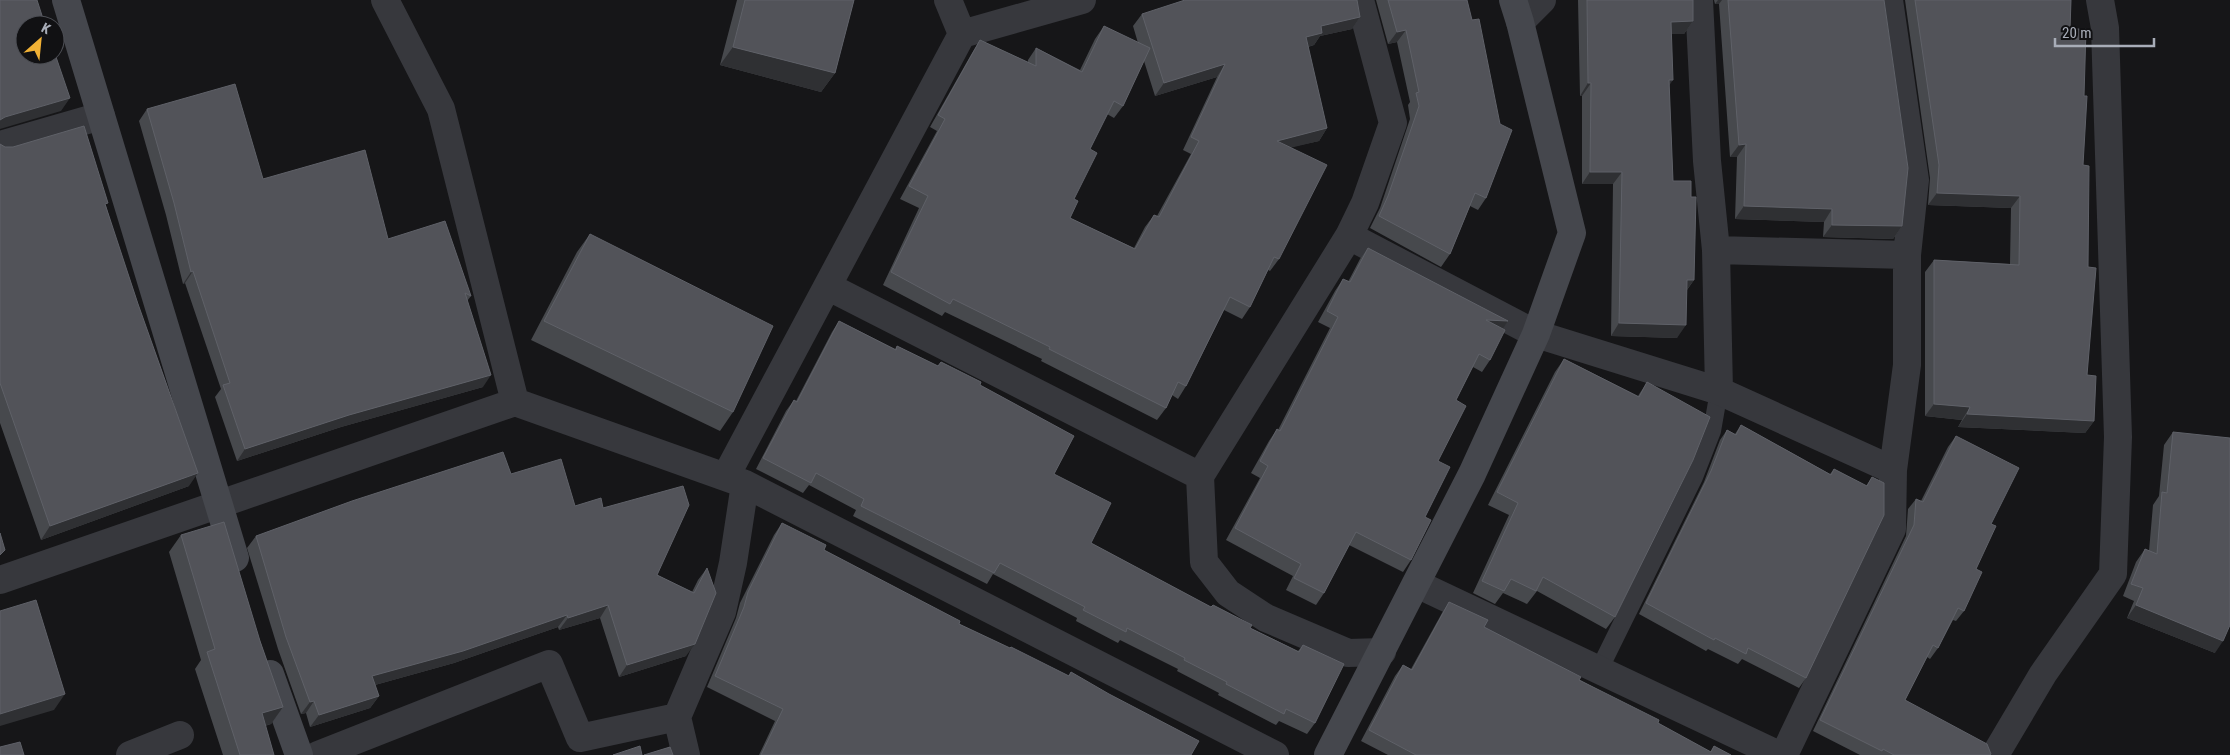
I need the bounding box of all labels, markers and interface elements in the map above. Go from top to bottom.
north arrow [15,15,65,65]
scale bar [2055,15,2154,47]
text: K [39,20,53,37]
text: 20 m [2062,24,2092,42]

